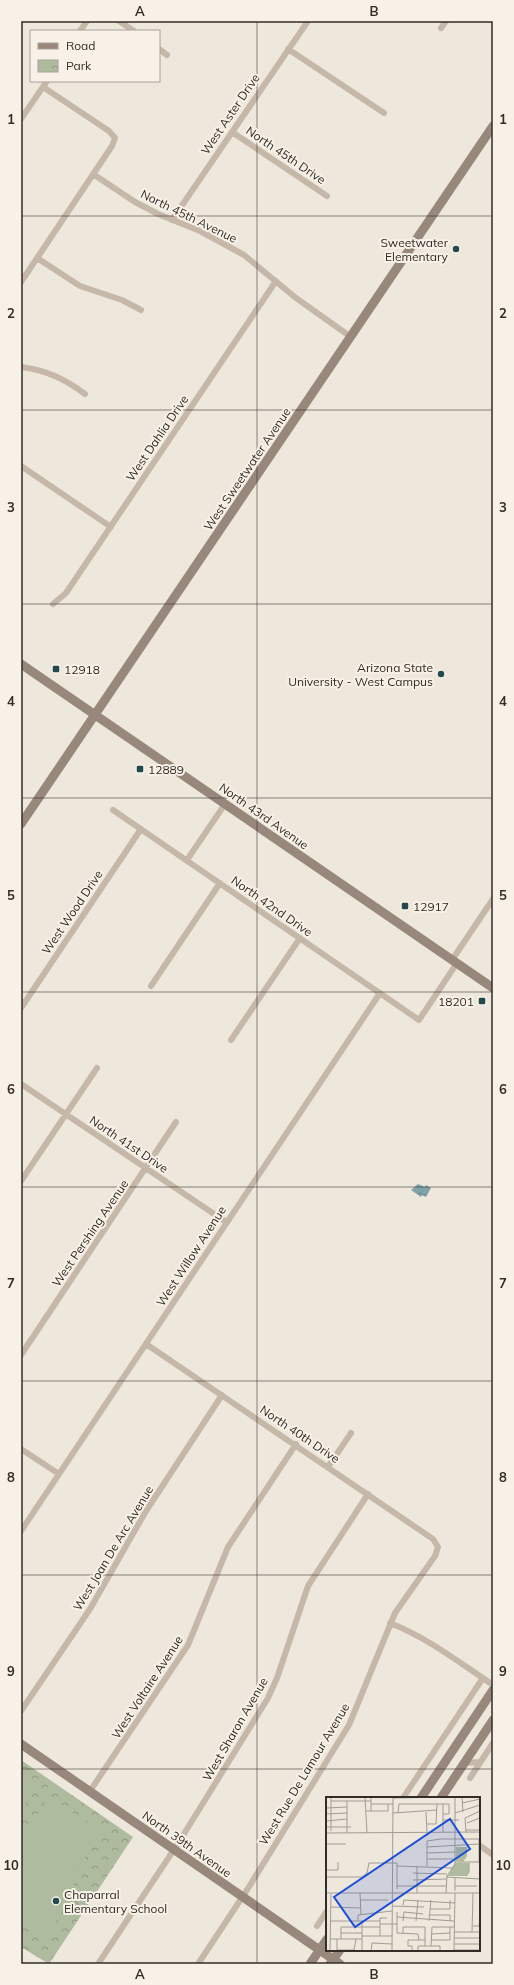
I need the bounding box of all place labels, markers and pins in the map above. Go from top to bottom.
place label: Sweetwater Elementary [380,235,449,264]
marker: Sweetwater Elementary [451,244,461,254]
place label: Arizona State University - West Campus [288,660,433,689]
place label: 12918 [64,662,100,677]
marker: 12918 [51,664,61,674]
marker: Arizona State University - West Campus [436,669,446,679]
place label: 12889 [148,762,184,777]
marker: 12889 [135,764,145,774]
place label: 12917 [413,899,449,914]
marker: 12917 [400,901,410,911]
place label: 18201 [438,994,474,1009]
marker: 18201 [477,996,487,1006]
place label: Chaparral Elementary School [64,1887,167,1916]
marker: Chaparral Elementary School [51,1896,61,1906]

